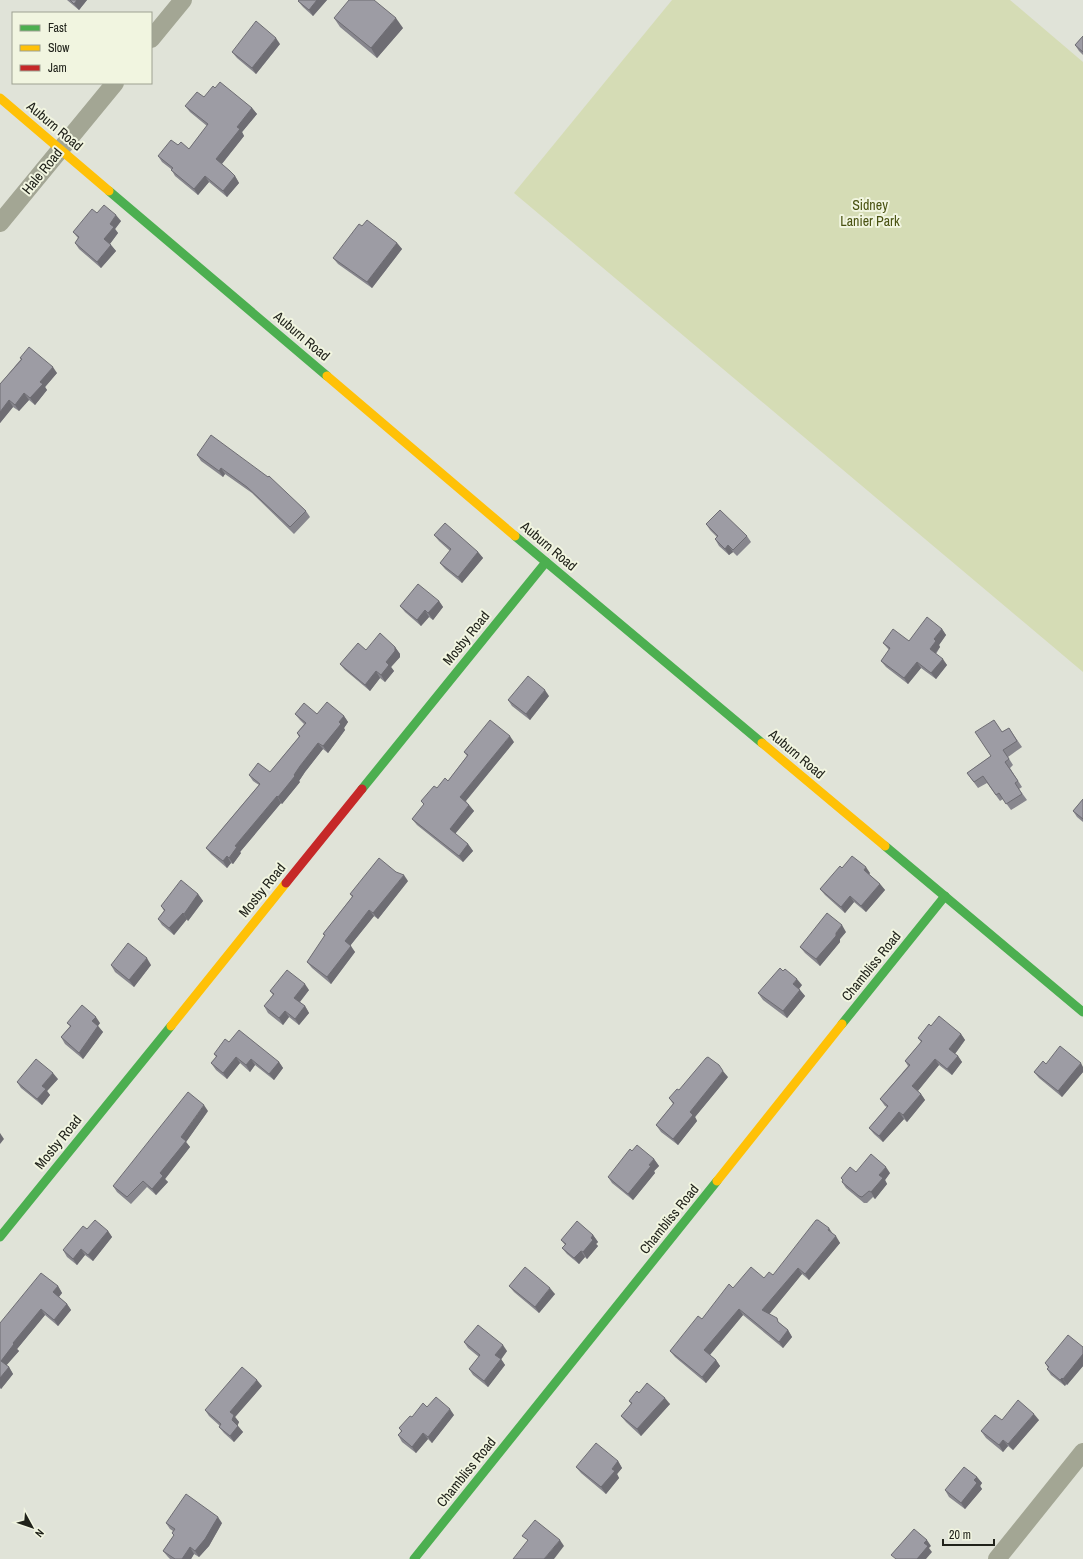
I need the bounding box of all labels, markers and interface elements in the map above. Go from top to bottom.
legend [12,12,152,84]
text: Fast [48,20,67,36]
text: Slow [48,40,70,56]
text: Jam [48,60,67,76]
street label: Auburn Road [23,97,87,155]
street label: Hale Road [18,144,66,198]
park label: Sidney Lanier Park [840,196,900,230]
street label: Auburn Road [270,307,334,365]
street label: Auburn Road [517,517,581,575]
street label: Mosby Road [439,607,493,669]
street label: Auburn Road [765,725,829,783]
street label: Mosby Road [235,859,289,921]
street label: Chambliss Road [837,927,905,1005]
street label: Mosby Road [31,1111,85,1173]
street label: Chambliss Road [635,1180,703,1258]
street label: Chambliss Road [432,1433,500,1511]
north arrow [12,1507,52,1547]
scale bar [943,1521,994,1547]
text: N [32,1526,47,1540]
text: 20 m [949,1527,971,1543]

